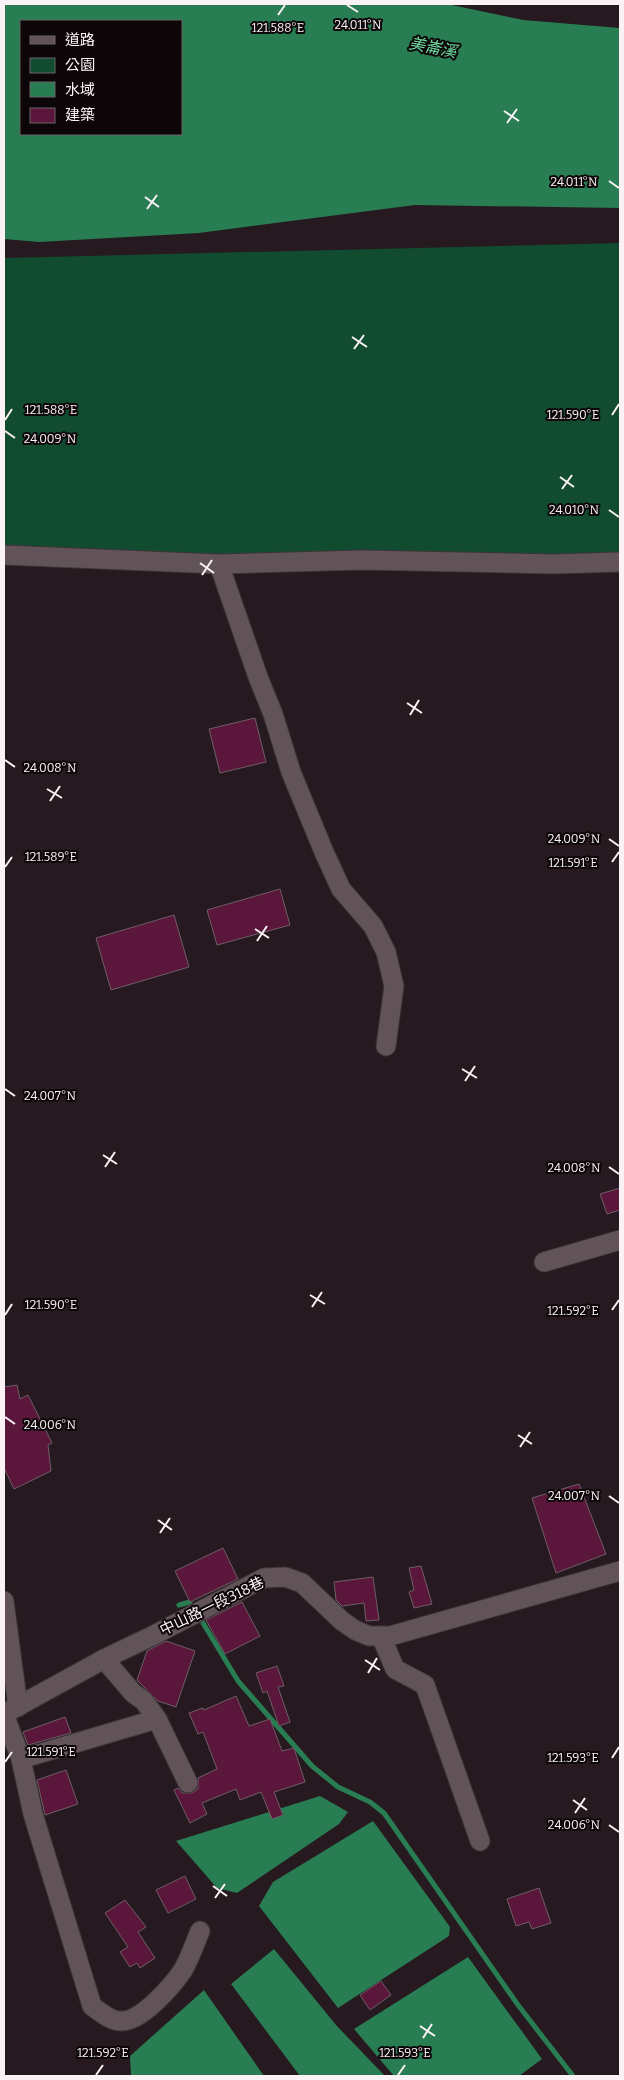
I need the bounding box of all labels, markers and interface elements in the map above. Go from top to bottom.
text: 24.011°N [334,18,382,32]
legend [20,20,182,135]
text: 121.588°E [252,21,304,35]
text: 道路 [65,31,95,49]
water label: 美崙溪 [408,34,460,62]
text: 公園 [65,56,95,74]
text: 水域 [65,81,95,99]
text: 建築 [65,106,95,124]
text: 24.011°N [550,175,598,189]
text: 121.588°E [25,403,77,417]
text: 121.590°E [547,408,599,422]
text: 24.009°N [24,432,77,446]
text: 24.010°N [549,503,600,517]
text: 24.008°N [24,761,77,775]
text: 24.009°N [548,832,601,846]
text: 121.589°E [25,850,77,864]
text: 121.591°E [548,856,598,870]
text: 24.007°N [24,1089,76,1103]
text: 24.008°N [548,1161,601,1175]
text: 121.590°E [25,1298,77,1312]
text: 121.592°E [547,1304,599,1318]
text: 24.006°N [24,1418,77,1432]
text: 24.007°N [548,1489,600,1503]
street label: 中山路一段318巷 [157,1573,267,1639]
text: 121.591°E [26,1745,76,1759]
text: 121.593°E [547,1751,599,1765]
text: 24.006°N [548,1818,601,1832]
text: 121.592°E [77,2046,129,2060]
text: 121.593°E [379,2046,431,2060]

